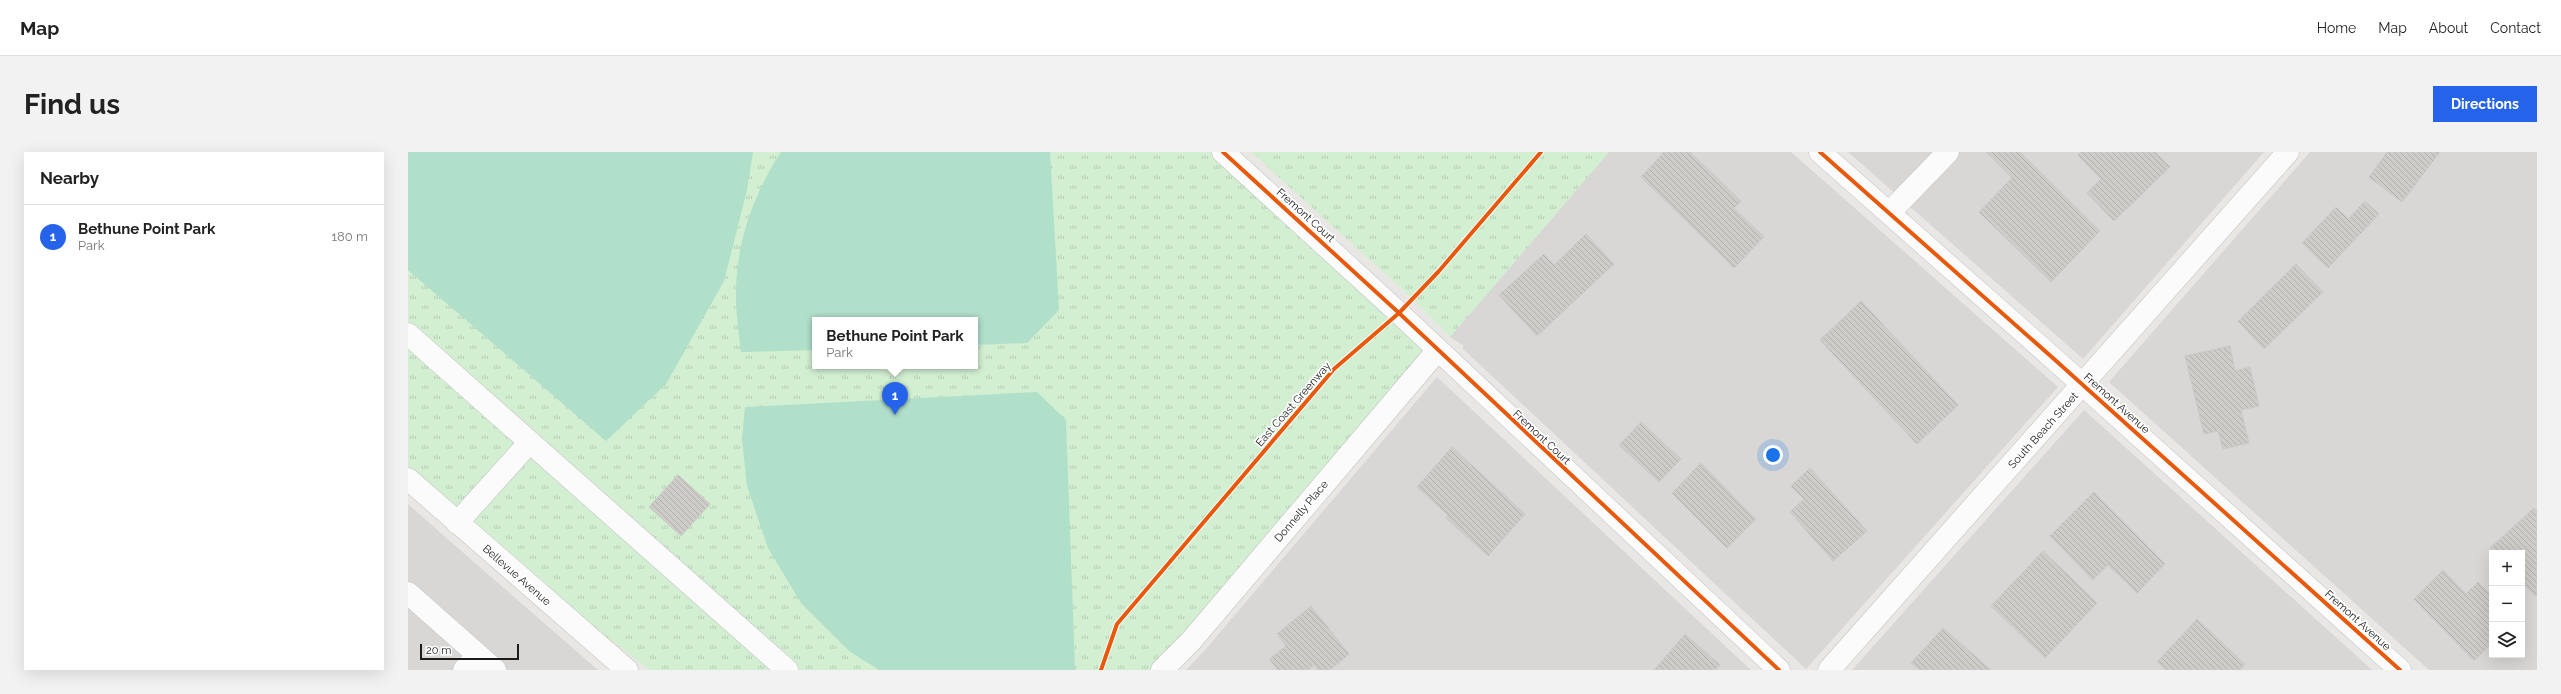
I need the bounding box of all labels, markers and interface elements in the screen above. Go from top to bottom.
text: Map [20,17,59,39]
text: Home [2317,20,2356,36]
text: Map [2378,20,2407,36]
text: About [2429,20,2468,36]
text: Contact [2490,20,2541,36]
button: Directions [2433,86,2537,122]
text: Find us [24,88,120,121]
text: Nearby [40,168,99,188]
street label: Fremont Court [1274,186,1338,245]
text: Bethune Point Park [78,220,215,238]
text: 1 [50,229,56,244]
text: 180 m [332,229,368,244]
text: Park [78,238,105,253]
popup [812,317,978,369]
text: Bethune Point Park [826,327,964,345]
text: Park [826,345,853,360]
street label: East Coast Greenway [1253,359,1334,449]
street label: Fremont Avenue [2081,370,2153,437]
pin: 1 [882,382,908,415]
street label: South Beach Street [2006,389,2081,471]
street label: Fremont Court [1510,407,1573,468]
your location [1763,445,1783,465]
street label: Donnelly Place [1272,478,1331,545]
street label: Bellevue Avenue [480,542,554,609]
map controls [2489,550,2525,658]
button: + [2489,550,2525,586]
button: − [2489,586,2525,622]
street label: Fremont Avenue [2322,587,2394,654]
button: layers [2489,622,2525,658]
scale bar [420,642,519,661]
text: 20 m [426,644,451,657]

